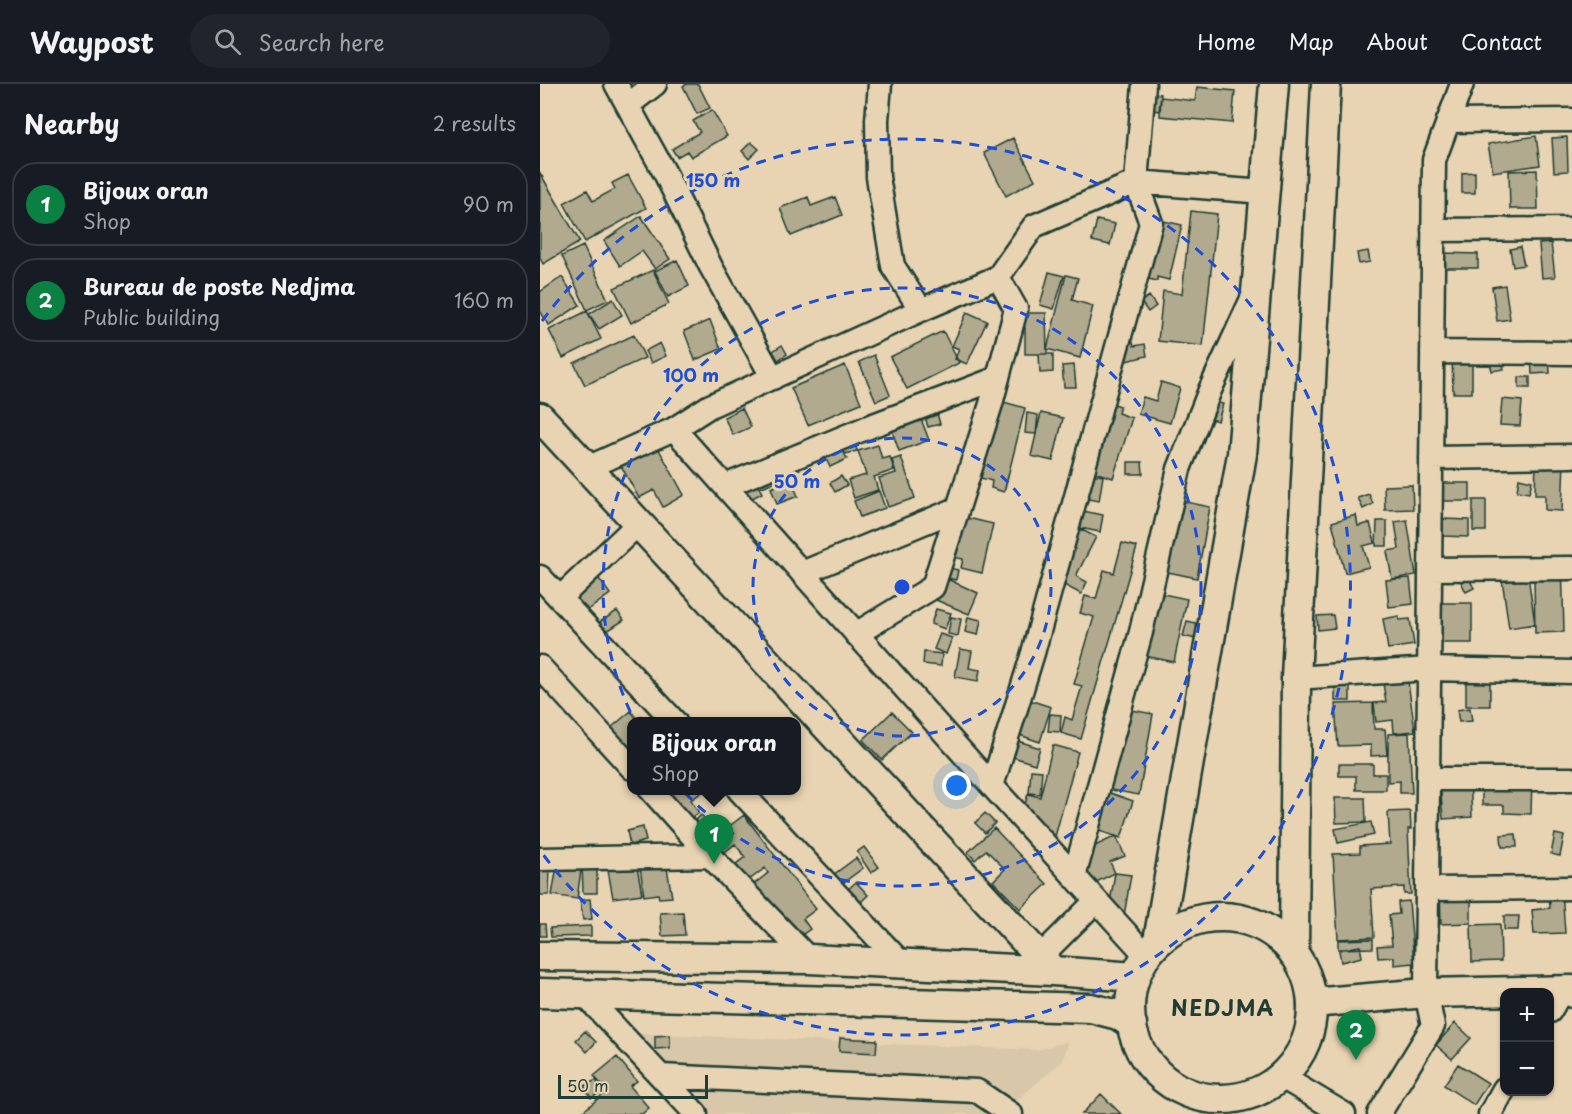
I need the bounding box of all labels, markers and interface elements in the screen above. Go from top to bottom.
search box [190,14,610,68]
text: Waypost [30,20,154,63]
icon: search [211,25,244,58]
text: Search here [259,25,385,58]
text: Home [1197,25,1256,57]
text: Map [1289,25,1334,57]
text: About [1367,25,1428,57]
text: Contact [1461,25,1542,57]
text: Nearby [24,104,119,143]
text: 2 results [433,108,516,138]
text: 150 m [686,166,740,193]
text: Bijoux oran [83,173,209,206]
text: 1 [41,189,50,219]
text: 90 m [463,189,514,219]
text: Shop [83,206,131,236]
text: Bureau de poste Nedjma [83,269,355,302]
text: 2 [38,285,53,315]
text: 160 m [454,285,514,315]
text: Public building [83,302,220,332]
text: 100 m [663,361,719,388]
text: 50 m [774,467,820,494]
centre of rings [892,577,912,597]
popup [627,717,801,795]
text: Bijoux oran [651,725,777,758]
text: Shop [651,758,699,788]
your location [942,771,971,800]
pin: 1 [694,814,734,864]
map controls [1500,988,1554,1096]
button: + [1500,988,1554,1042]
district label: NEDJMA [1171,991,1275,1023]
pin: 2 [1336,1010,1376,1060]
button: − [1500,1042,1554,1096]
scale bar [558,1072,708,1100]
text: 50 m [567,1073,608,1097]

